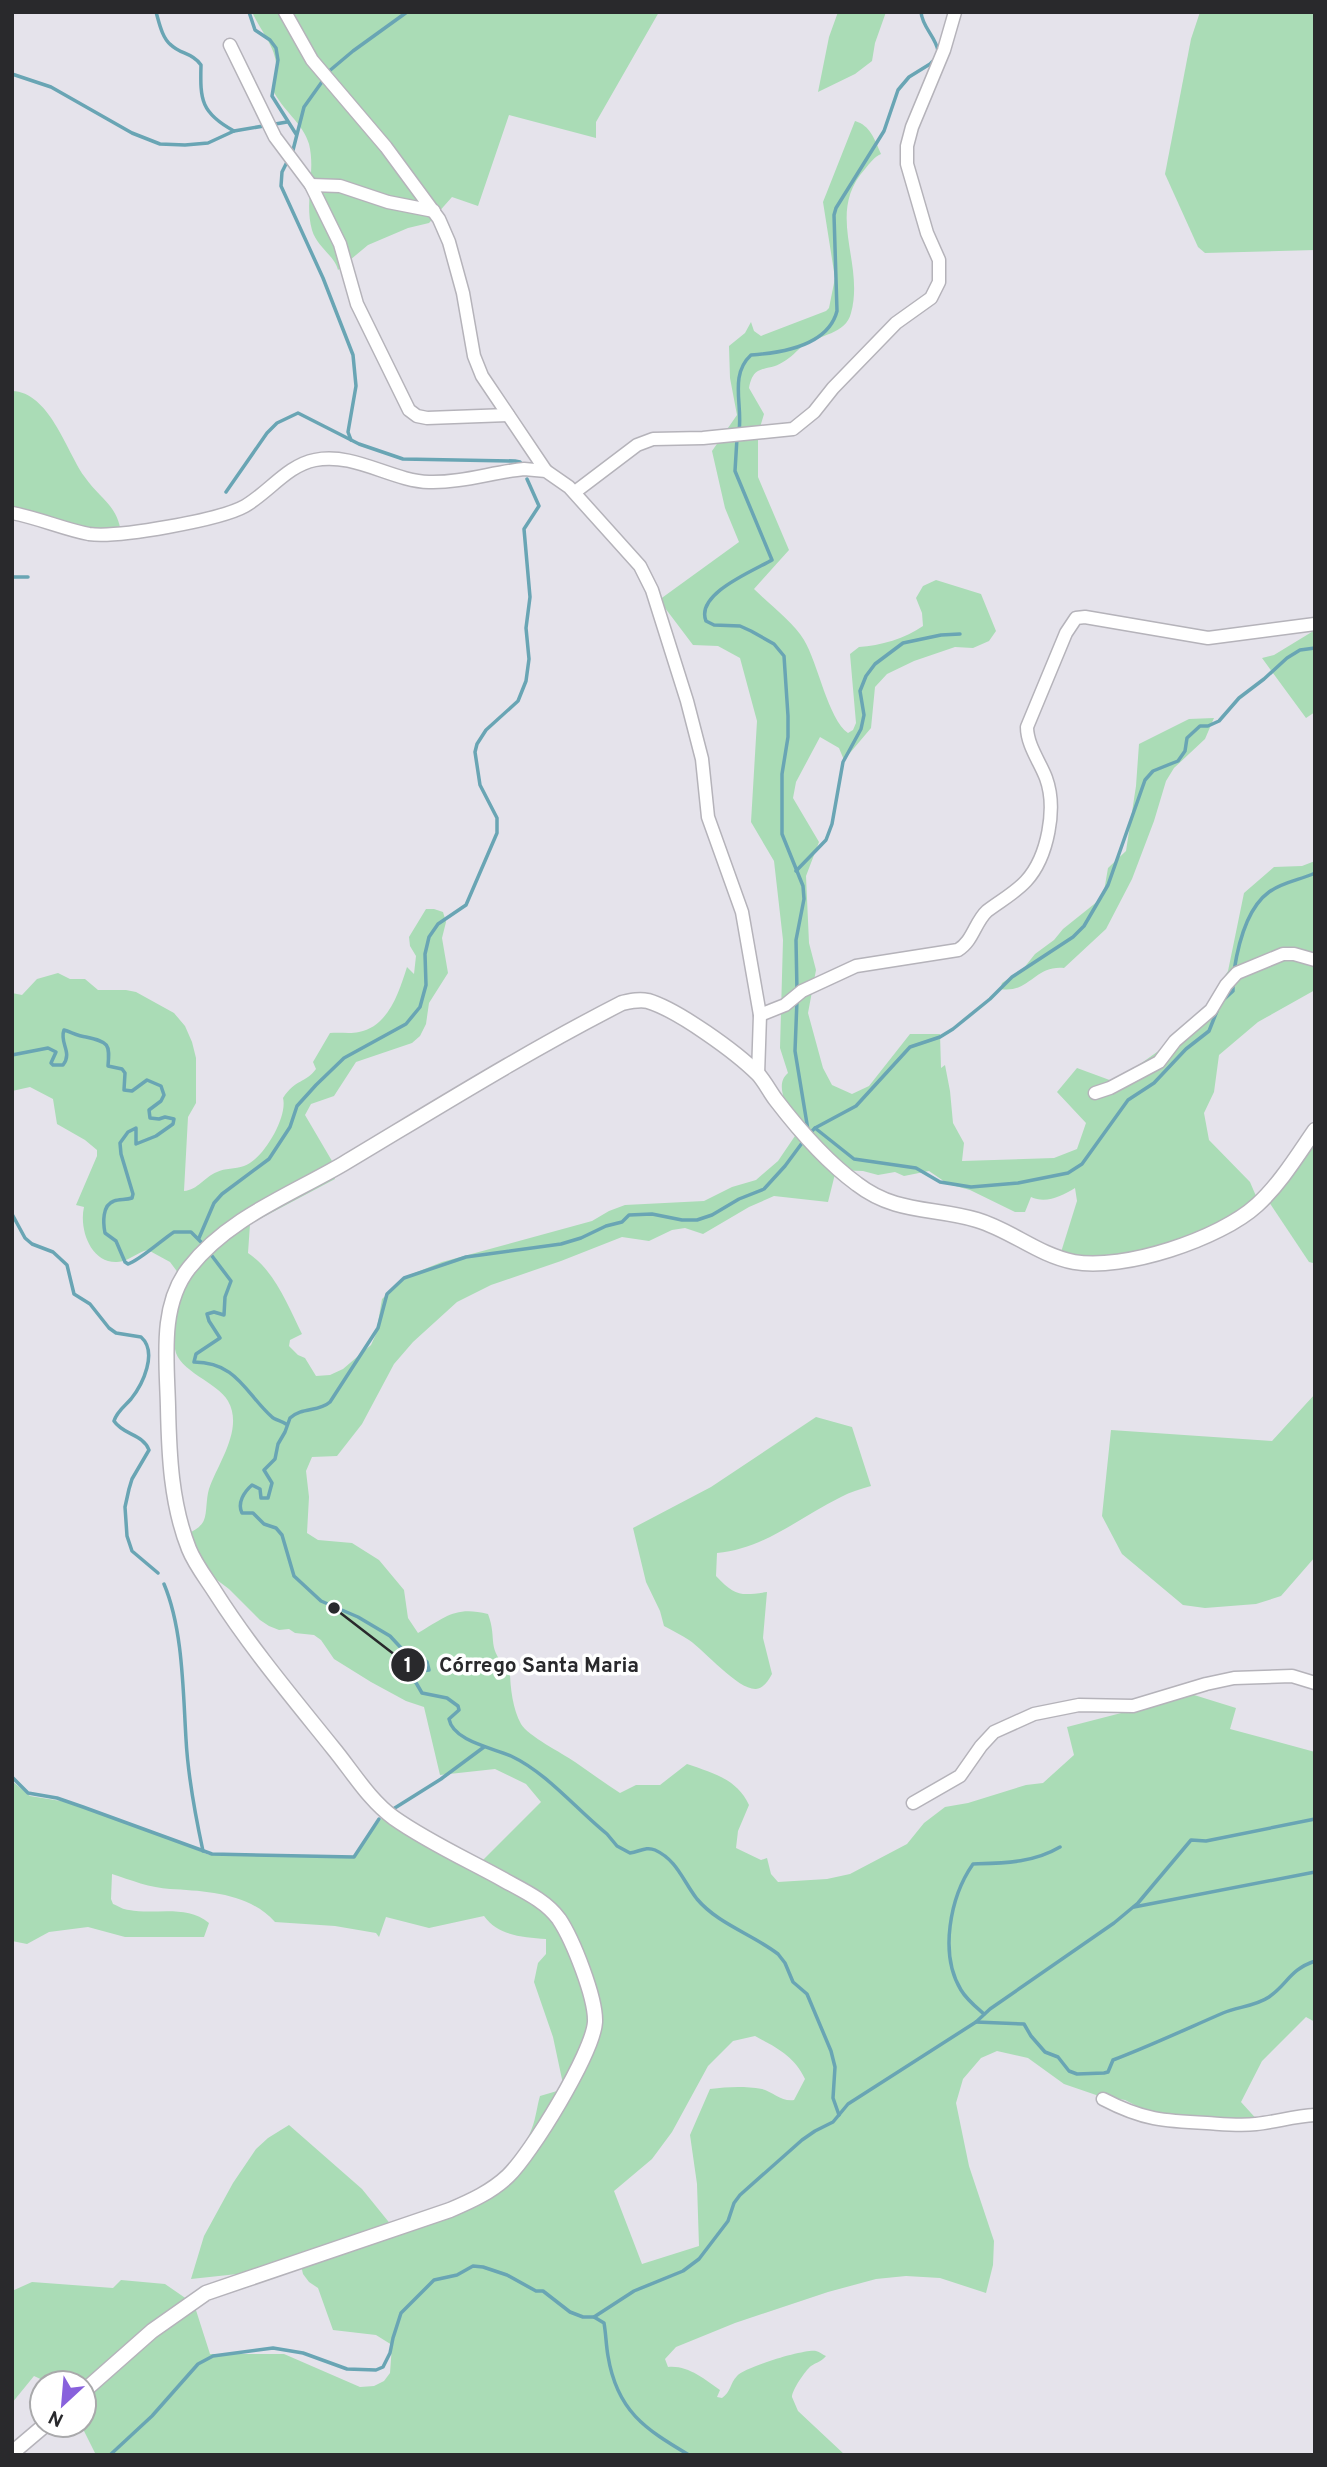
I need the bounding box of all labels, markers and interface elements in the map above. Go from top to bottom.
callout: Córrego Santa Maria [390,1644,653,1686]
text: 1 [404,1653,412,1680]
text: Córrego Santa Maria [439,1653,639,1680]
north arrow [28,2369,98,2439]
text: N [45,2404,68,2431]

